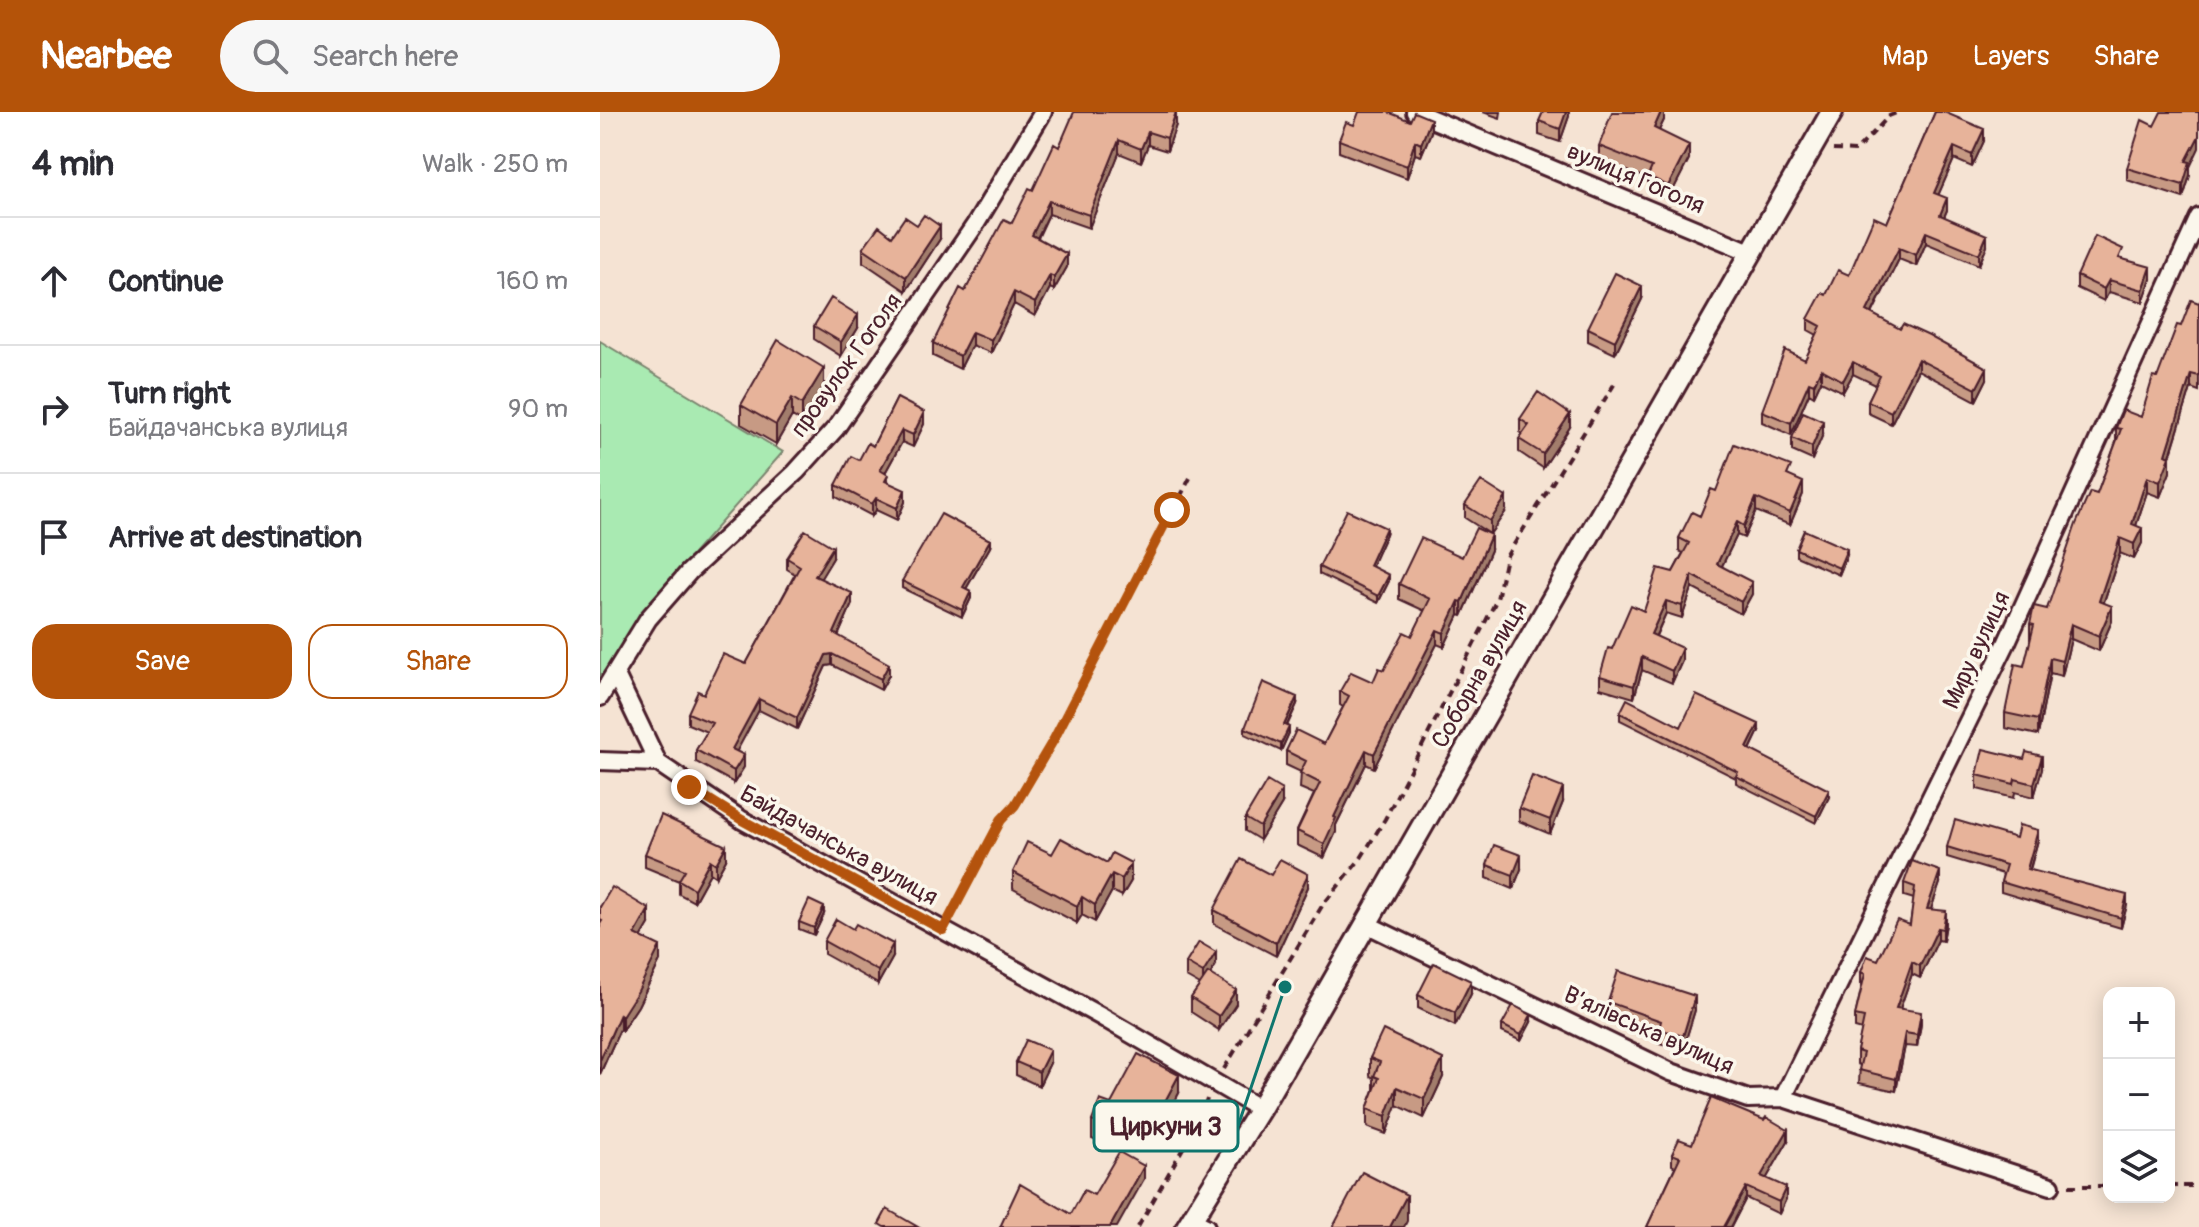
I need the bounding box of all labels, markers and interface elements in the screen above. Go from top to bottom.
search box [220,20,780,92]
text: Nearbee [40,32,172,80]
icon: search [248,34,292,78]
text: Search here [312,38,458,75]
text: Map [1882,39,1928,74]
text: Layers [1972,39,2049,74]
text: Share [2093,39,2159,74]
street label: вулиця Гоголя [1563,137,1709,220]
text: 4 min [32,143,114,186]
text: Walk · 250 m [422,148,568,180]
icon: ahead [32,259,76,303]
text: Continue [108,263,223,300]
text: 160 m [496,265,568,297]
street label: провулок Гоголя [784,288,908,443]
text: Turn right [108,375,231,412]
icon: right [32,387,76,431]
text: 90 m [508,393,568,425]
text: Байдачанська вулиця [108,412,348,444]
route start [1154,492,1190,528]
icon: arrive [32,515,76,559]
text: Arrive at destination [108,519,362,556]
street label: Миру вулиця [1937,587,2016,714]
street label: Соборна вулиця [1425,595,1533,753]
button: Save [32,624,292,699]
button: Share [308,624,568,699]
route end [671,769,707,805]
street label: Байдачанська вулиця [735,779,943,912]
street label: В’ялівська вулиця [1559,980,1738,1081]
map controls [2103,987,2175,1203]
button: + [2103,987,2175,1059]
button: − [2103,1059,2175,1131]
callout: Циркуни 3 [1094,1101,1238,1151]
text: Циркуни 3 [1110,1111,1222,1143]
button: layers [2103,1131,2175,1203]

